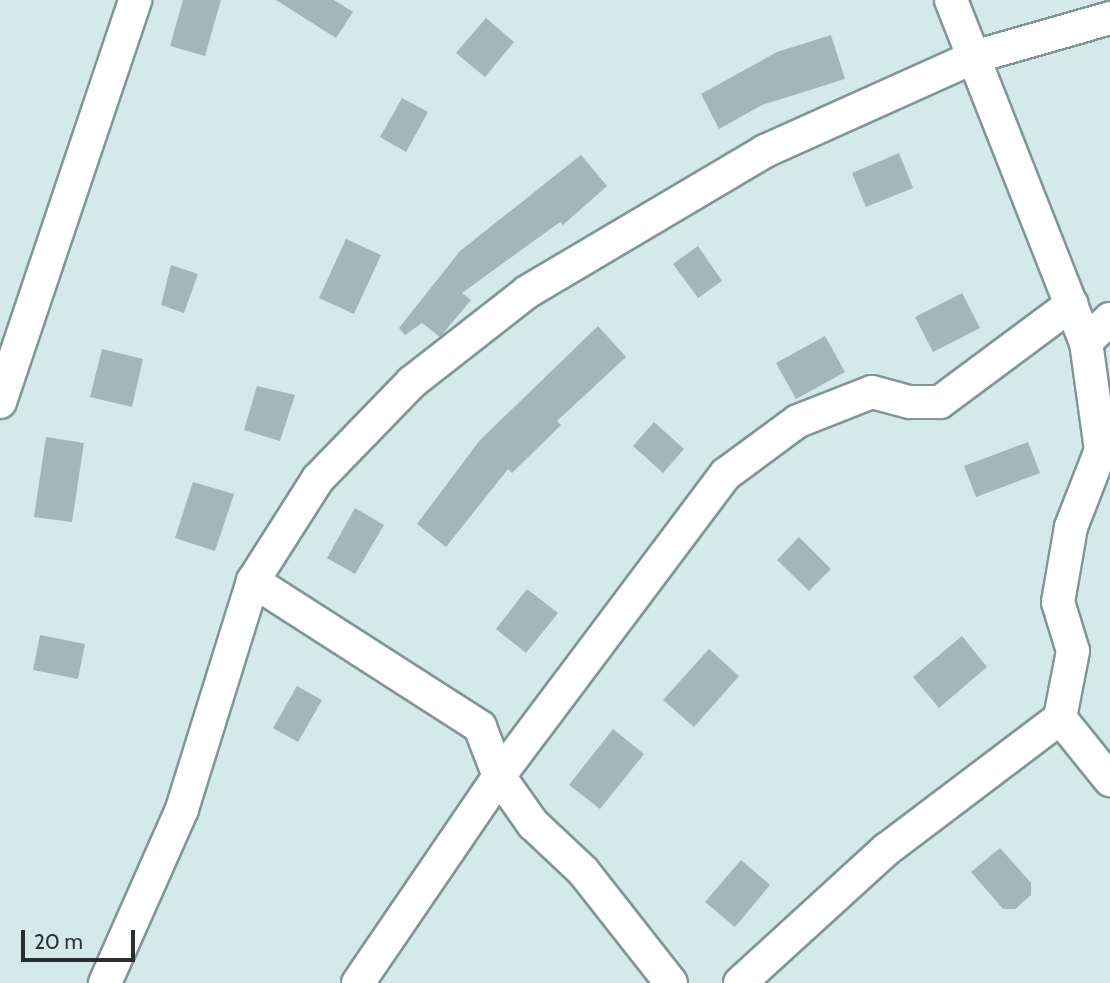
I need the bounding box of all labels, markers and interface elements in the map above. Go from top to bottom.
scale bar [24,916,138,960]
text: 20 m [34,929,83,954]

